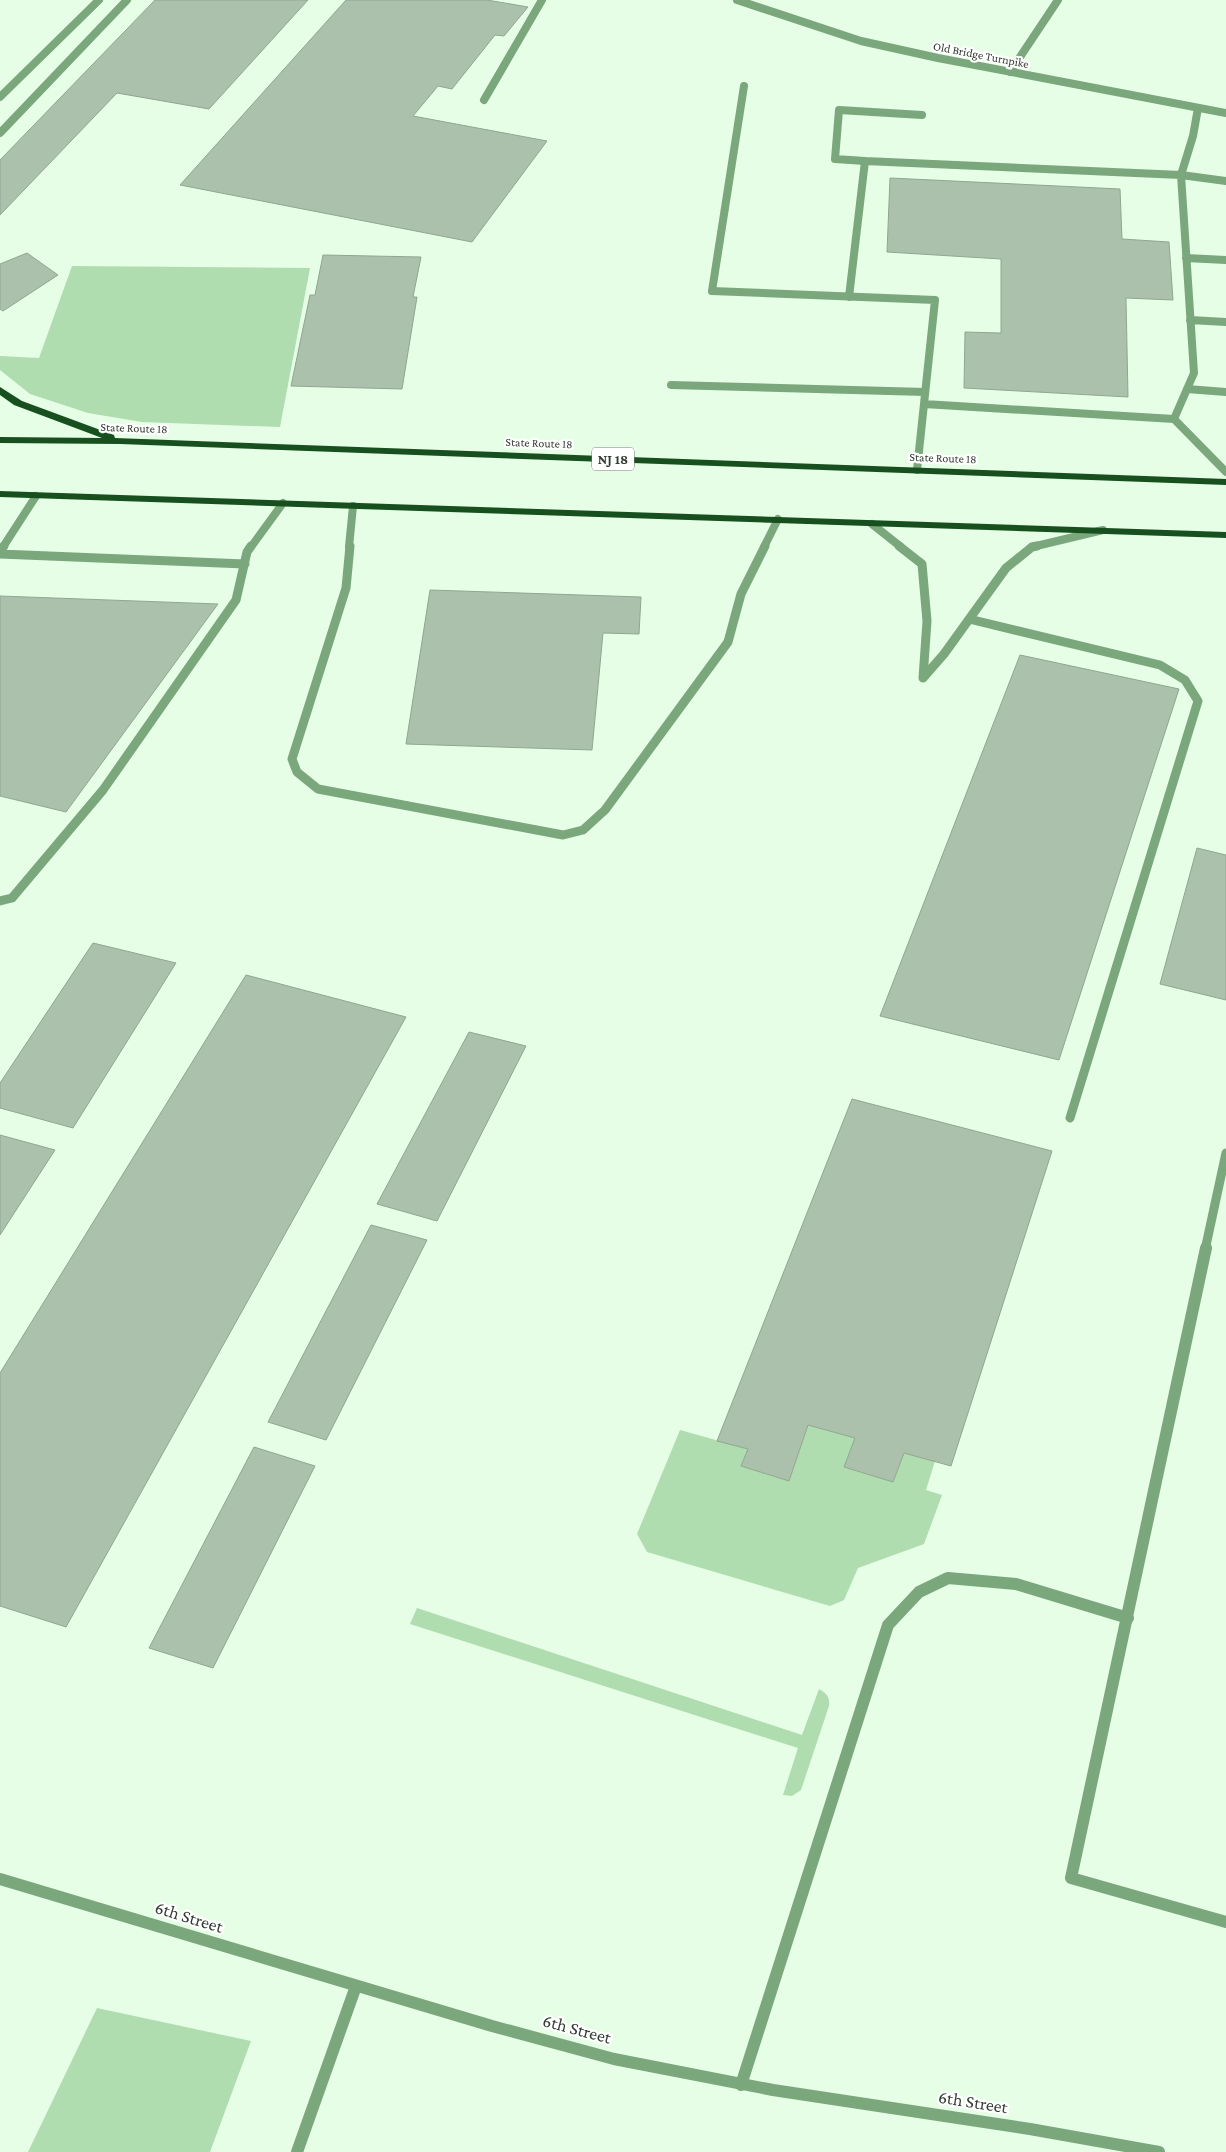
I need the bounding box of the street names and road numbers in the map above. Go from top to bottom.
street label: Old Bridge Turnpike [932,39,1030,71]
street label: State Route 18 [100,420,168,436]
street label: State Route 18 [505,435,573,451]
road number: NJ 18 [592,448,634,470]
street label: State Route 18 [909,450,977,466]
street label: 6th Street [152,1897,226,1937]
street label: 6th Street [540,2010,615,2048]
street label: 6th Street [937,2087,1010,2118]

